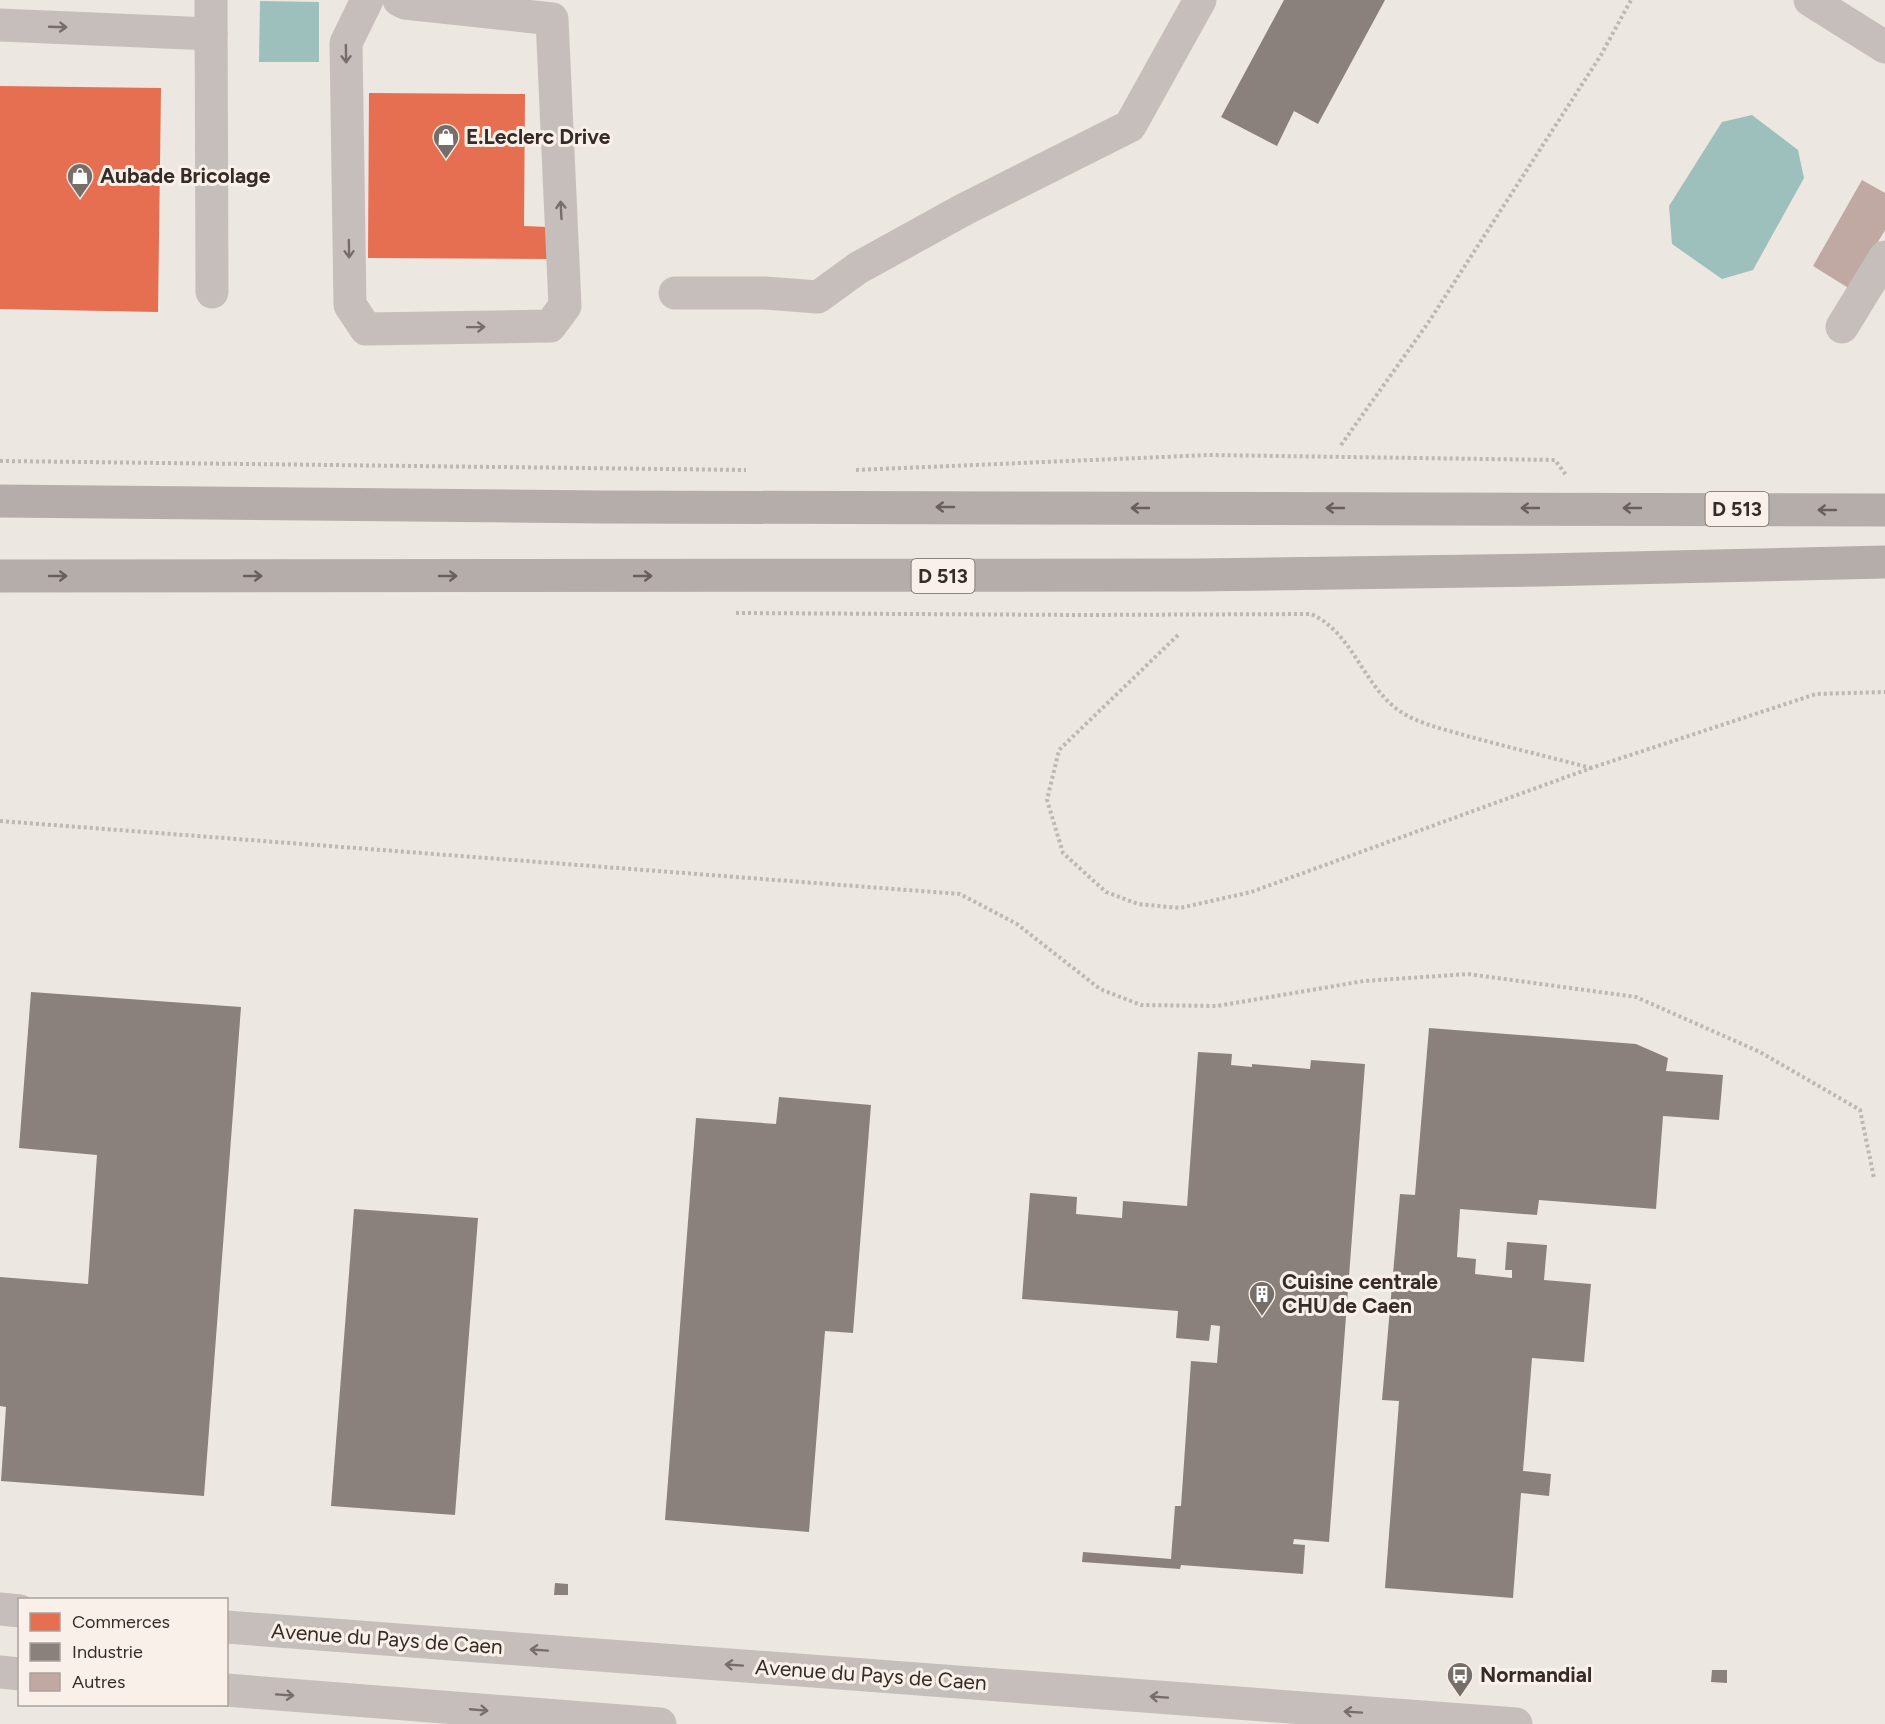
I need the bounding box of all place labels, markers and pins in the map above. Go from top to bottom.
shop icon: E.Leclerc Drive [431,122,461,160]
place label: E.Leclerc Drive [466,124,611,149]
shop icon: Aubade Bricolage [65,161,95,199]
place label: Aubade Bricolage [100,163,271,188]
place label: Cuisine centrale CHU de Caen [1282,1269,1438,1318]
building icon: Cuisine centrale CHU de Caen [1247,1279,1277,1317]
bus stop icon: Normandial [1445,1660,1475,1698]
place label: Normandial [1480,1662,1592,1687]

